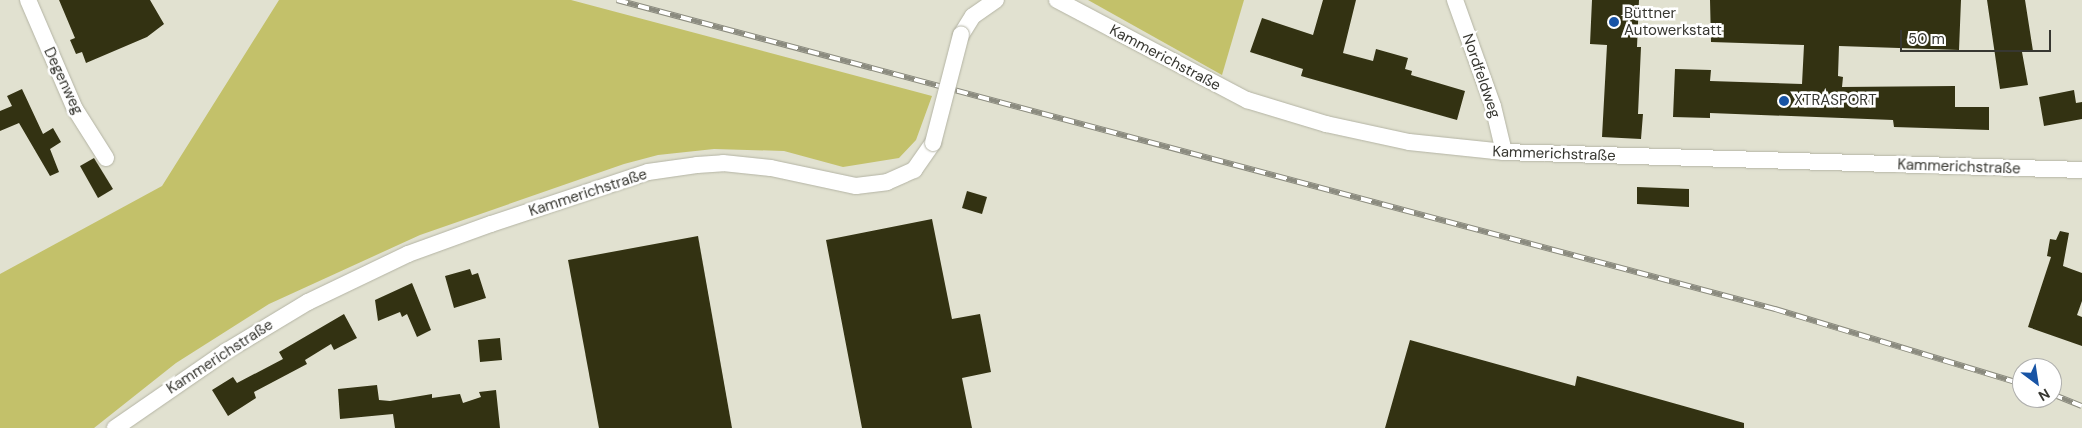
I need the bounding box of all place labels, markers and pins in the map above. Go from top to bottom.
place label: Büttner Autowerkstatt [1624,4,1722,39]
marker: Büttner Autowerkstatt [1608,16,1620,28]
place label: XTRASPORT [1794,92,1877,110]
marker: XTRASPORT [1778,95,1790,107]

